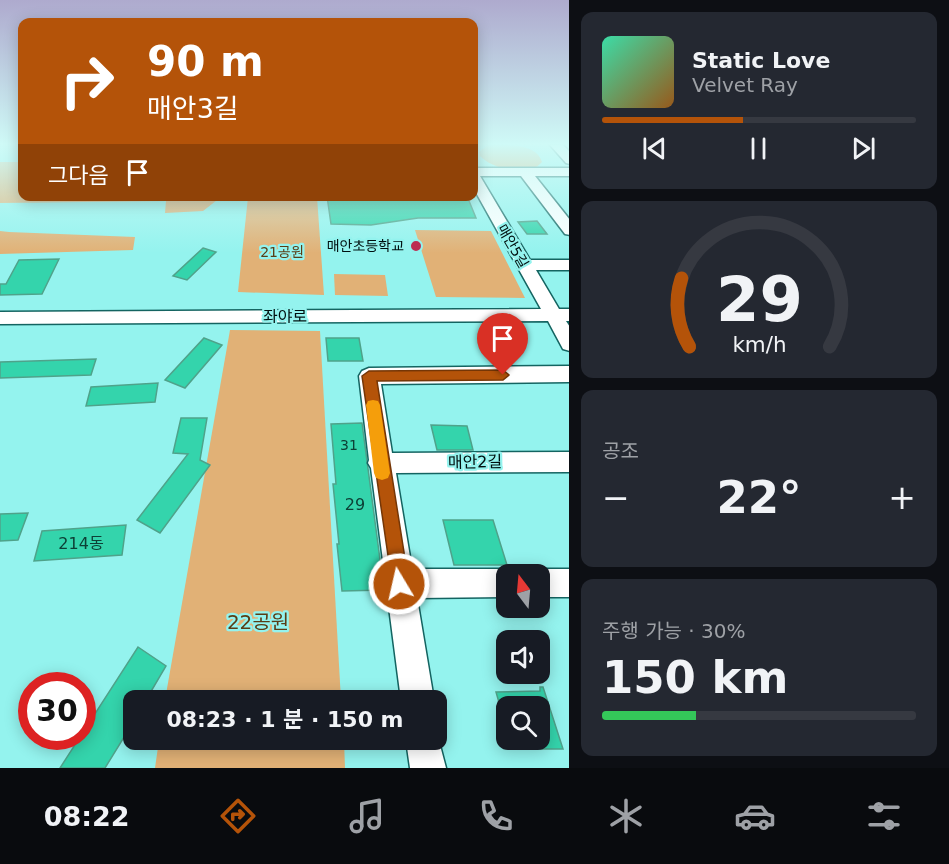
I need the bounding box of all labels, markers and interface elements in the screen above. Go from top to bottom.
text: 90 m [147,37,264,86]
icon: right [48,42,126,120]
text: Static Love [692,48,830,73]
text: Velvet Ray [692,73,798,97]
text: 매안3길 [147,93,239,124]
icon: previous [638,132,671,165]
icon: pause [742,132,775,165]
icon: next [847,132,880,165]
icon: arrive [121,156,154,189]
text: 그다음 [48,163,109,188]
street label: 매안5길 [494,221,532,271]
place label: 매안초등학교 [327,238,404,254]
marker: 매안초등학교 [409,239,423,253]
park label: 21공원 [260,244,304,260]
text: 29 [716,263,802,336]
street label: 좌야로 [263,307,307,326]
pin [477,313,528,375]
icon: arrive [486,322,519,355]
text: km/h [732,332,786,357]
house number: 31 [340,437,358,453]
text: 공조 [602,439,639,463]
street label: 매안2길 [448,452,502,472]
text: 22° [716,471,802,524]
text: − [602,478,630,517]
text: + [888,478,916,517]
house number: 29 [345,495,365,514]
house number: 214동 [58,534,104,553]
position arrow [367,552,431,616]
north arrow [496,564,550,618]
map controls [496,564,550,750]
park label: 22공원 [227,610,289,634]
text: 주행 가능 · 30% [602,619,745,643]
button: sound [496,630,550,684]
text: 150 km [602,651,788,704]
speed limit sign: 30 [18,672,96,750]
button: search [496,696,550,750]
text: 08:23 · 1 분 · 150 m [166,707,404,732]
icon: directions [217,795,259,837]
icon: music [346,795,388,837]
icon: phone [475,795,517,837]
icon: climate [605,795,647,837]
icon: car [734,795,776,837]
icon: filters [863,795,905,837]
text: 08:22 [44,801,130,832]

